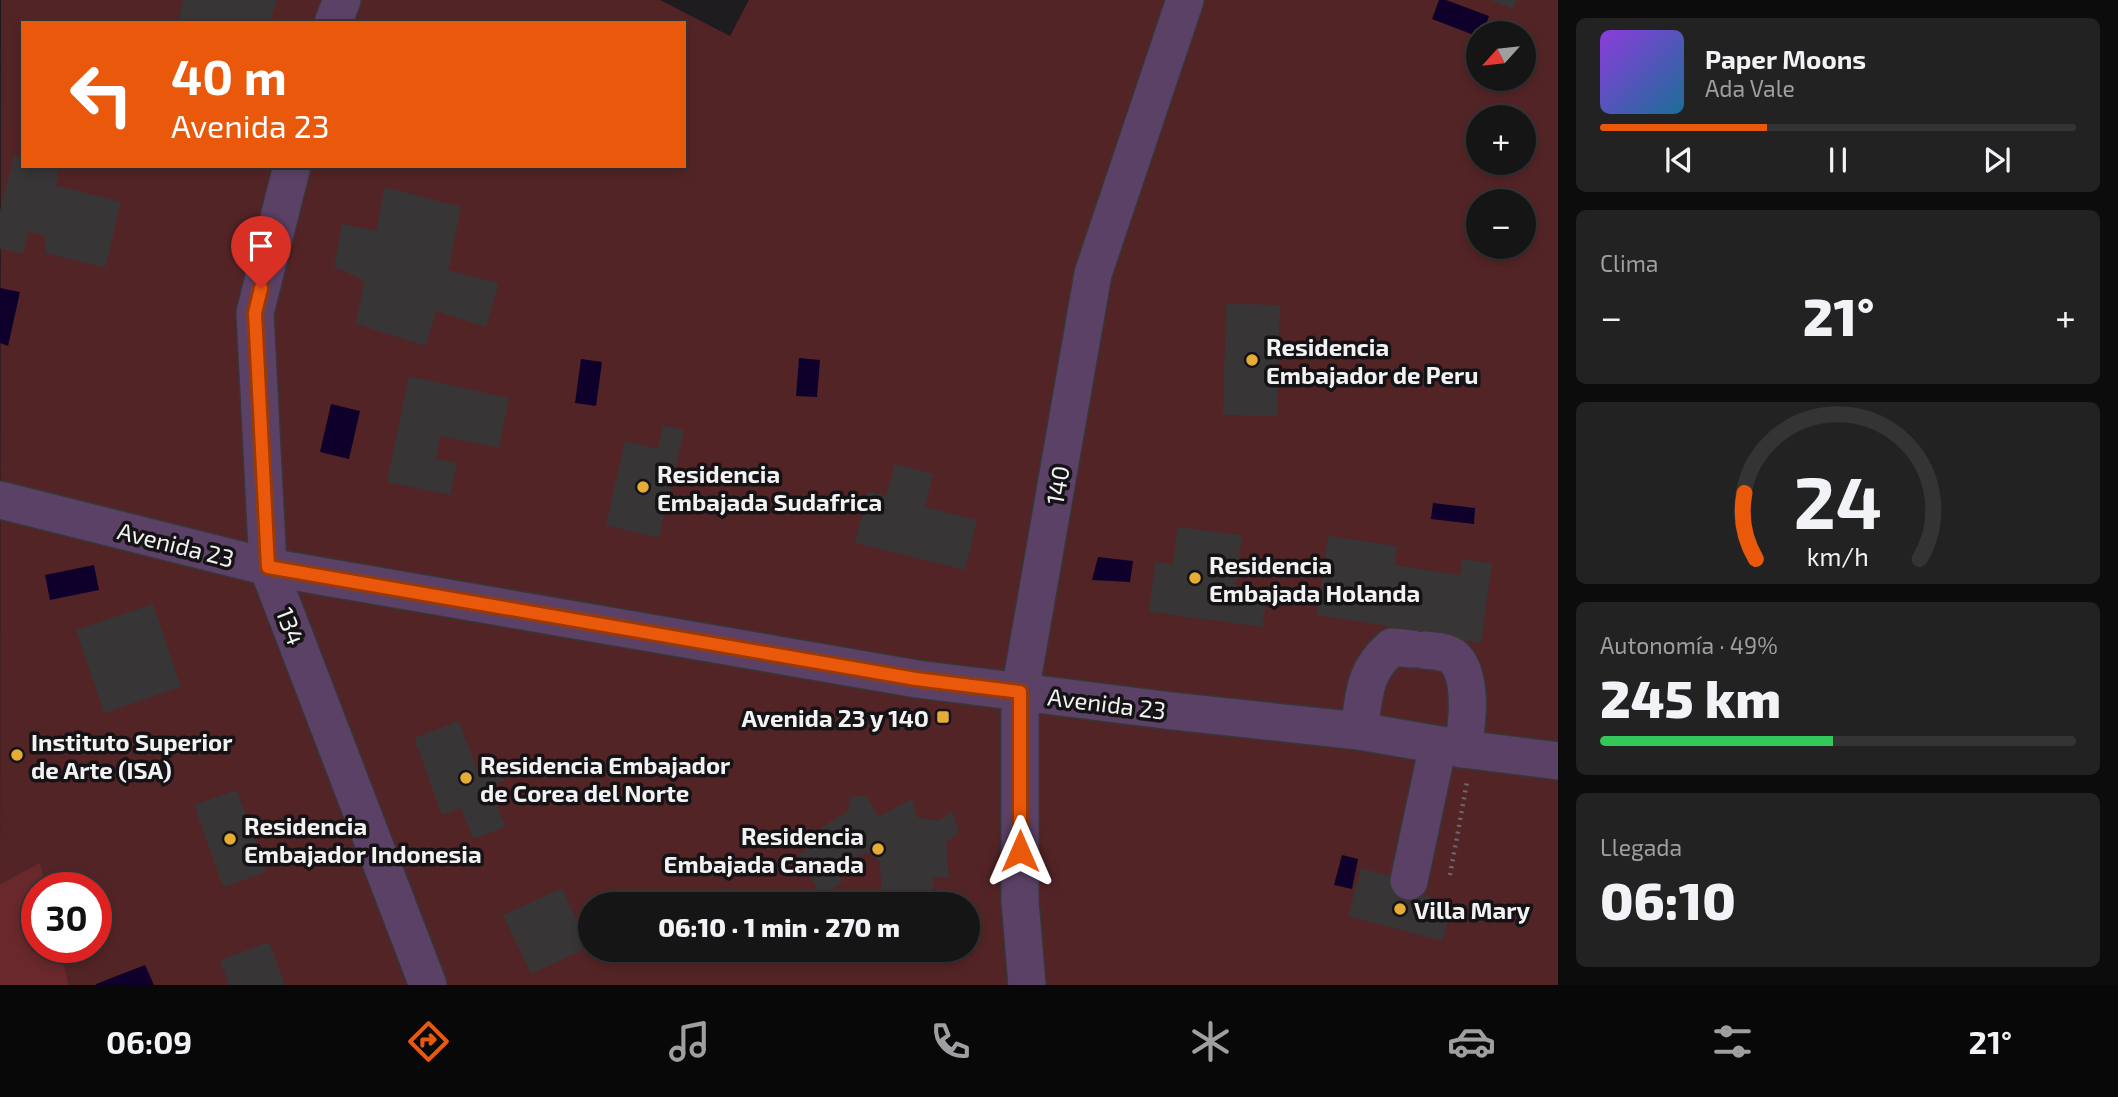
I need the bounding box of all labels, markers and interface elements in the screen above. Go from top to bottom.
north arrow [1466,21,1536,91]
map controls [1466,21,1536,259]
text: Paper Moons [1705,43,1866,74]
text: 40 m [171,46,287,105]
icon: left [56,49,147,140]
text: Ada Vale [1705,74,1795,102]
button: + [1466,105,1536,175]
text: Avenida 23 [171,106,330,144]
icon: previous [1660,141,1698,179]
icon: pause [1819,141,1857,179]
icon: next [1978,141,2016,179]
button: − [1466,189,1536,259]
pin [231,216,291,288]
icon: arrive [242,227,280,265]
text: Clima [1600,249,1658,277]
text: 21° [1803,284,1874,346]
text: − [1600,293,1622,339]
text: + [2055,293,2076,339]
place label: Residencia Embajador de Peru [1266,332,1479,389]
marker: Residencia Embajador de Peru [1244,352,1260,368]
text: 24 [1794,456,1882,544]
place label: Residencia Embajada Sudafrica [657,459,882,516]
street label: 140 [1039,463,1075,507]
marker: Residencia Embajada Sudafrica [635,479,651,495]
street label: Avenida 23 [115,516,237,572]
text: km/h [1807,540,1869,570]
place label: Residencia Embajada Holanda [1209,550,1420,607]
marker: Residencia Embajada Holanda [1187,570,1203,586]
street label: 134 [271,603,311,649]
text: Autonomía · 49% [1600,631,1778,659]
text: 245 km [1600,666,1781,728]
street label: Avenida 23 [1046,681,1168,725]
place label: Avenida 23 y 140 [741,703,929,732]
marker: Avenida 23 y 140 [935,709,951,725]
place label: Instituto Superior de Arte (ISA) [31,727,233,784]
marker: Instituto Superior de Arte (ISA) [9,747,25,763]
place label: Residencia Embajador de Corea del Norte [480,750,731,807]
marker: Residencia Embajador de Corea del Norte [458,770,474,786]
place label: Residencia Embajador Indonesia [244,811,482,868]
position arrow [983,814,1057,888]
place label: Residencia Embajada Canada [664,821,864,878]
marker: Residencia Embajador Indonesia [222,831,238,847]
text: Llegada [1600,833,1682,861]
marker: Residencia Embajada Canada [870,841,886,857]
text: 06:10 [1600,868,1736,930]
speed limit sign: 30 [21,872,112,963]
place label: Villa Mary [1414,895,1530,924]
marker: Villa Mary [1392,901,1408,917]
text: 06:10 · 1 min · 270 m [658,911,900,942]
icon: directions [404,1017,453,1066]
icon: music [665,1017,714,1066]
icon: phone [926,1017,975,1066]
icon: climate [1186,1017,1235,1066]
icon: car [1447,1017,1496,1066]
icon: filters [1708,1017,1757,1066]
text: 06:09 [106,1022,192,1060]
text: 21° [1969,1022,2012,1060]

